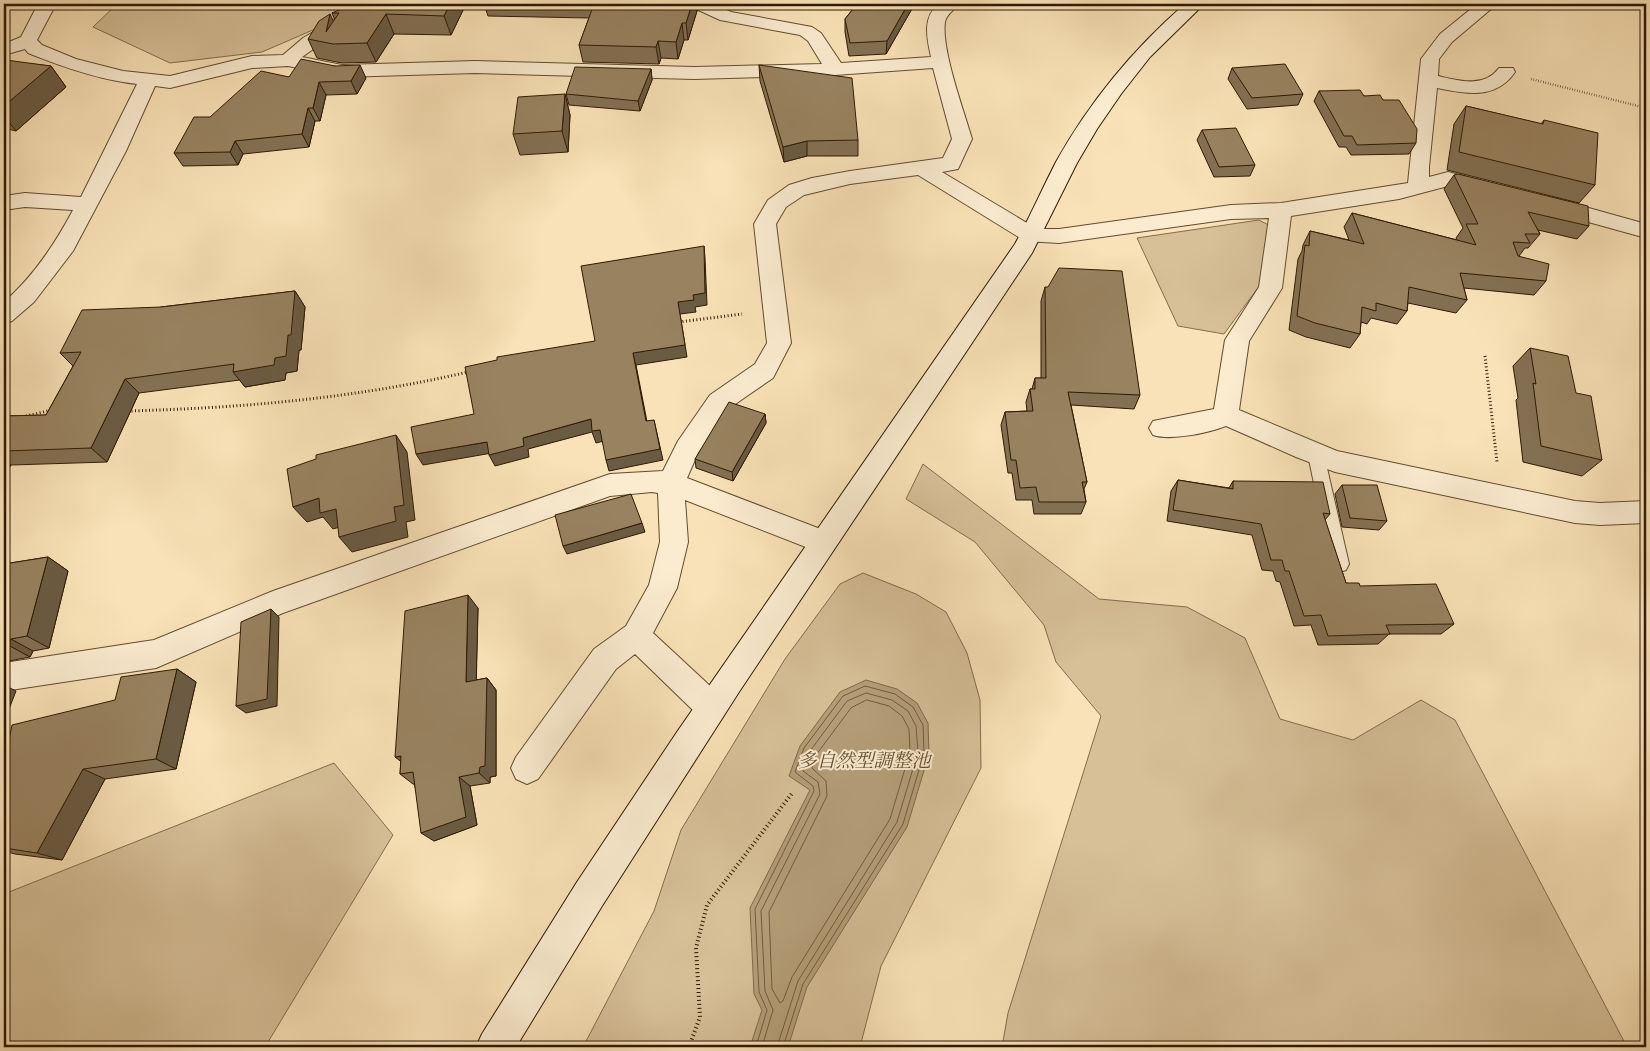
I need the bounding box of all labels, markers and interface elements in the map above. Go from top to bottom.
water label: 多自然型調整池 [797,750,932,774]

